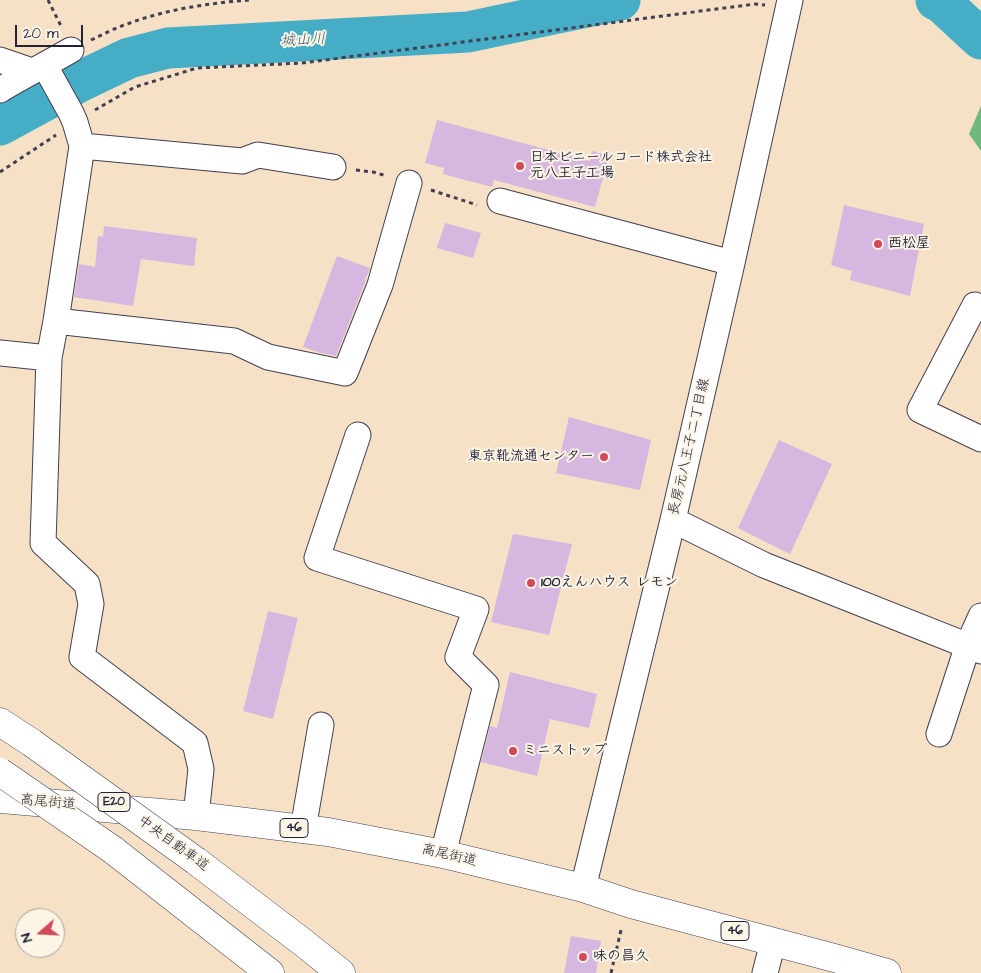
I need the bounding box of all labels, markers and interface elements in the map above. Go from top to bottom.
scale bar [18,15,85,47]
text: 20 m [23,23,59,44]
water label: 城山川 [280,31,326,51]
place label: 日本ビニールコード株式会社 元八王子工場 [530,150,712,182]
marker: 日本ビニールコード株式会社 元八王子工場 [514,160,526,172]
place label: 西松屋 [888,236,930,252]
marker: 西松屋 [872,238,884,250]
street label: 長房元八王子二丁目線 [666,377,714,517]
place label: 東京靴流通センター [468,449,594,465]
marker: 東京靴流通センター [598,451,610,463]
place label: 100えんハウス レモン [541,575,678,591]
marker: 100えんハウス レモン [525,577,537,589]
place label: ミニストップ [523,743,607,759]
marker: ミニストップ [507,745,519,757]
street label: 高尾街道 [19,792,77,814]
road number: E20 [98,792,130,812]
street label: 中央自動車道 [134,813,212,875]
road number: 46 [280,818,308,838]
street label: 高尾街道 [420,842,478,870]
north arrow [15,908,65,958]
road number: 46 [721,921,749,940]
text: N [16,930,38,945]
place label: 味の昌久 [593,949,649,965]
marker: 味の昌久 [577,951,589,963]

